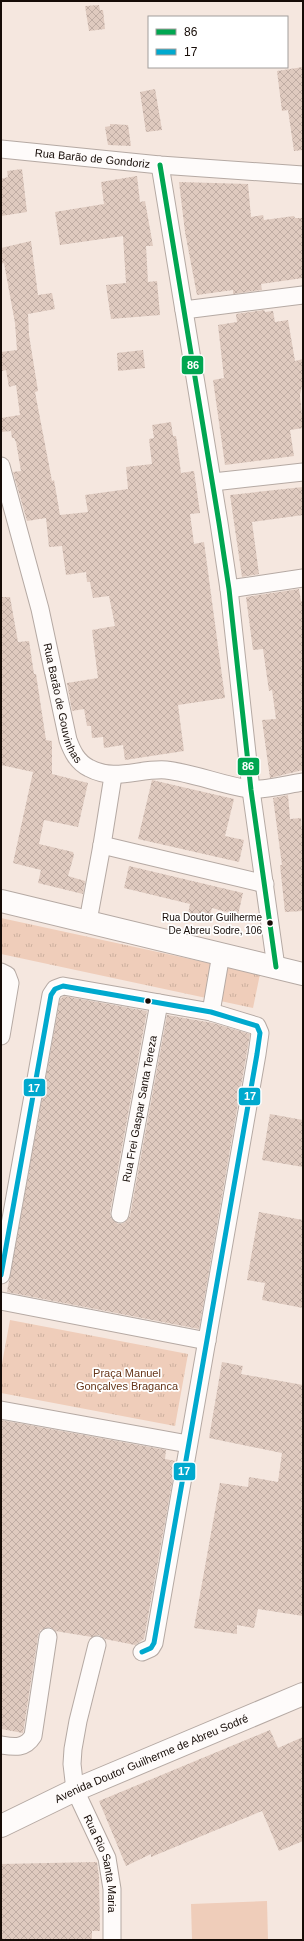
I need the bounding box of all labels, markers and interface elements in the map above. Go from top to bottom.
legend [148,16,288,68]
text: 86 [184,25,198,39]
text: 17 [184,45,198,59]
street label: Rua Barão de Gondoriz [34,146,151,170]
line badge: 86 [181,355,204,375]
text: 86 [187,359,199,371]
street label: Rua Barão de Gouvinhas [41,642,85,766]
line badge: 86 [237,757,260,776]
text: 86 [242,760,254,772]
place label: Rua Doutor Guilherme De Abreu Sodre, 106 [162,912,262,936]
marker: Rua Doutor Guilherme De Abreu Sodre, 106 [265,918,275,928]
unlabelled marker [143,996,153,1006]
street label: Rua Frei Gaspar Santa Tereza [120,1033,159,1183]
line badge: 17 [23,1078,46,1097]
text: 17 [28,1082,40,1094]
line badge: 17 [238,1087,261,1106]
text: 17 [244,1090,256,1102]
park label: Praça Manuel Gonçalves Braganca [76,1367,179,1392]
line badge: 17 [173,1462,196,1481]
text: 17 [178,1465,190,1477]
street label: Avenida Doutor Guilherme de Abreu Sodré [53,1712,250,1805]
street label: Rua Rio Santa Maria [81,1813,118,1913]

